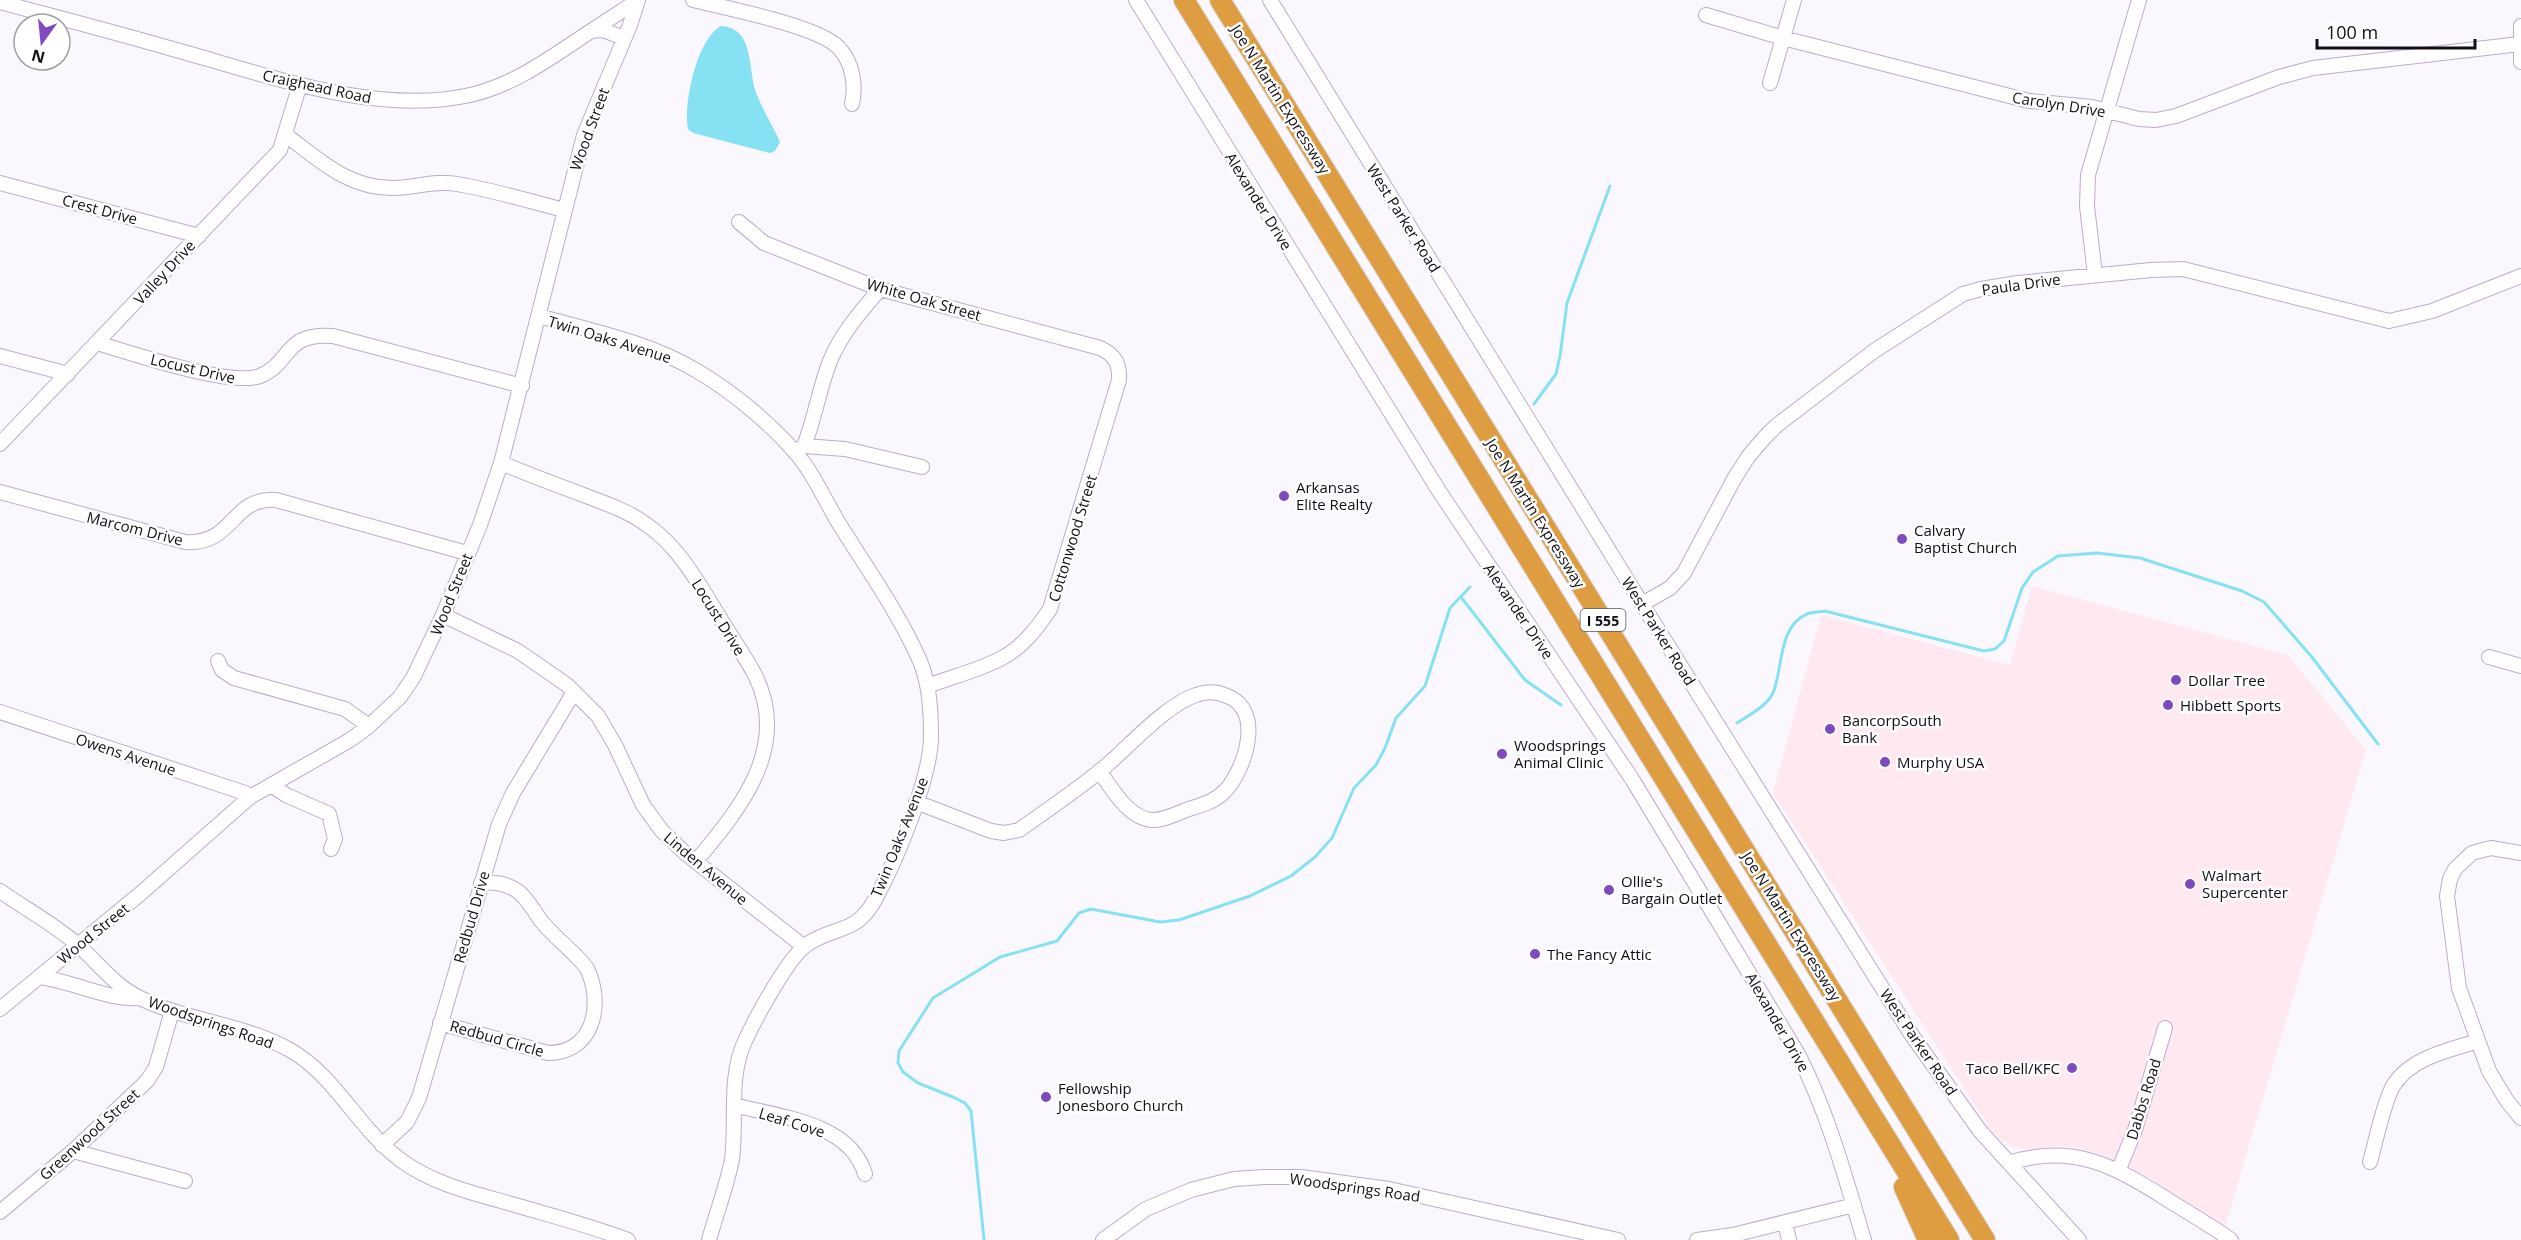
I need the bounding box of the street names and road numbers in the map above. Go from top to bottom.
street label: Joe N Martin Expressway [1226,19,1335,178]
street label: Craighead Road [261,65,373,107]
street label: Wood Street [565,85,613,173]
street label: Carolyn Drive [2011,87,2107,121]
street label: Alexander Drive [1221,148,1297,254]
street label: West Parker Road [1363,160,1445,276]
street label: Crest Drive [60,189,140,229]
street label: Valley Drive [129,235,199,309]
street label: Paula Drive [1980,269,2062,299]
street label: White Oak Street [864,273,984,325]
street label: Twin Oaks Avenue [546,311,674,367]
street label: Locust Drive [149,349,237,387]
street label: Joe N Martin Expressway [1481,433,1590,592]
street label: Cottonwood Street [1043,472,1101,604]
street label: Marcom Drive [85,506,185,550]
street label: Wood Street [425,550,477,638]
street label: Alexander Drive [1480,559,1558,663]
street label: West Parker Road [1618,573,1700,689]
street label: Locust Drive [688,575,750,659]
road number: I 555 [1580,609,1626,631]
street label: Owens Avenue [73,728,179,780]
street label: Twin Oaks Avenue [866,774,932,900]
street label: Linden Avenue [660,827,752,909]
street label: Joe N Martin Expressway [1737,846,1846,1005]
street label: Redbud Drive [448,869,494,965]
street label: Wood Street [53,898,133,968]
street label: Alexander Drive [1741,969,1815,1075]
street label: West Parker Road [1876,985,1962,1099]
street label: Woodsprings Road [146,991,276,1053]
street label: Redbud Circle [448,1015,546,1061]
street label: Dabbs Road [2121,1056,2165,1142]
street label: Greenwood Street [35,1084,143,1184]
street label: Leaf Cove [757,1103,827,1141]
street label: Woodsprings Road [1288,1168,1422,1206]

